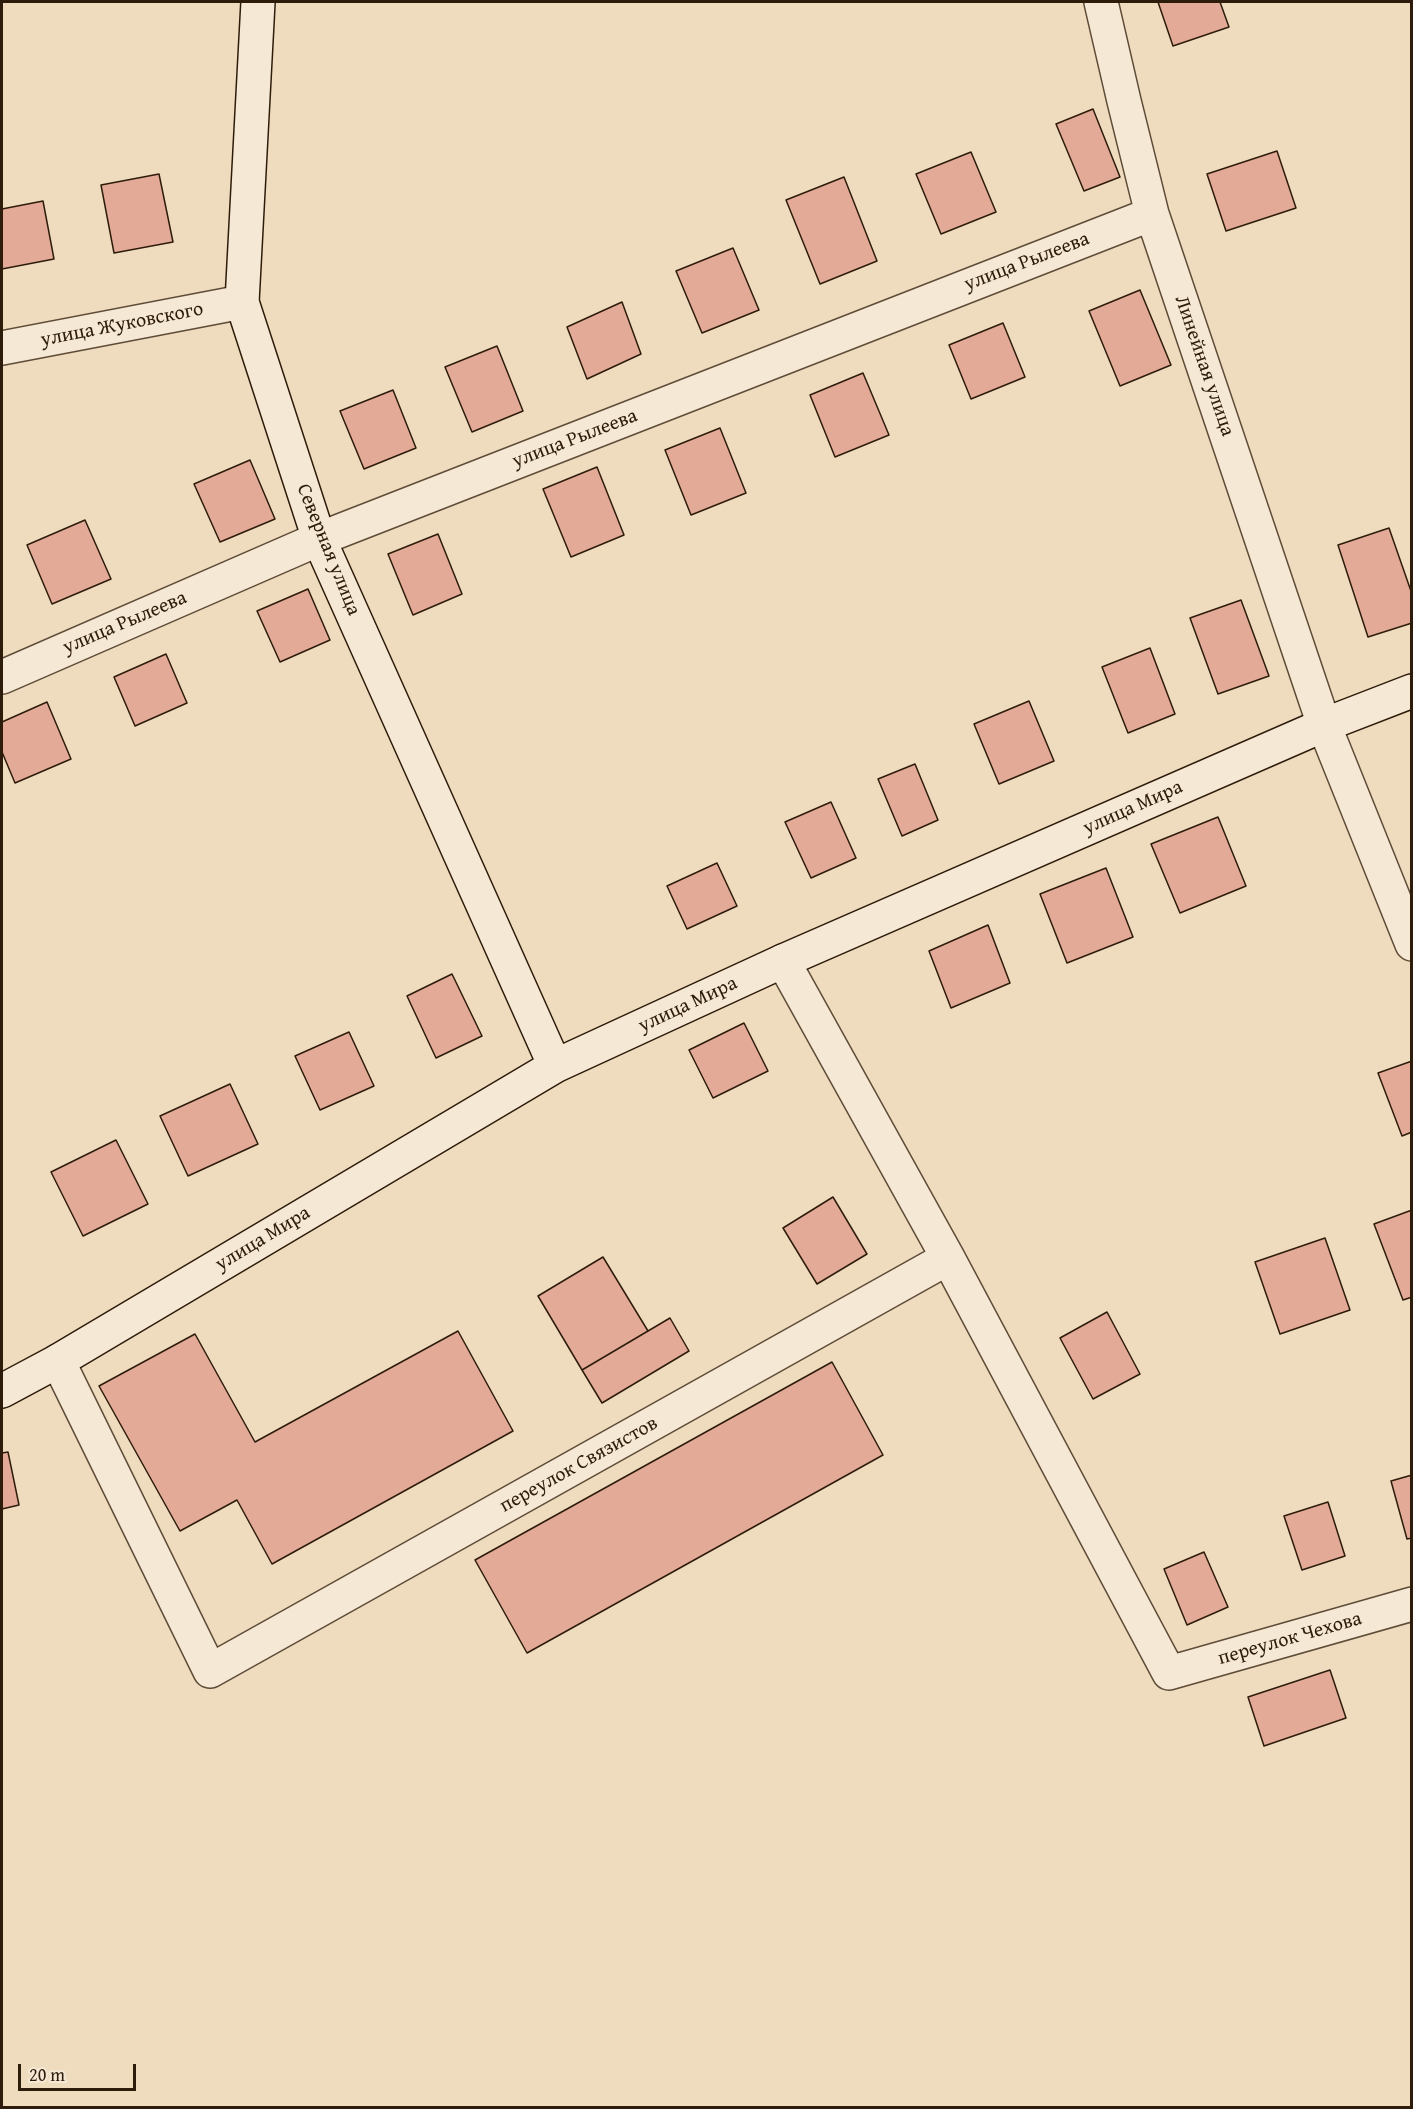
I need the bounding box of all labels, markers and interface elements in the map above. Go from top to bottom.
street label: улица Рылеева [961,227,1093,297]
street label: Линейная улица [1169,293,1239,439]
street label: улица Жуковского [39,297,205,353]
street label: улица Рылеева [509,404,641,474]
street label: Северная улица [291,481,365,619]
street label: улица Рылеева [59,586,191,660]
street label: улица Мира [1080,775,1186,841]
street label: улица Мира [635,972,741,1038]
street label: улица Мира [211,1201,315,1277]
street label: переулок Связистов [496,1412,662,1518]
street label: переулок Чехова [1215,1607,1365,1671]
scale bar [21,2052,140,2090]
text: 20 m [29,2061,65,2088]

